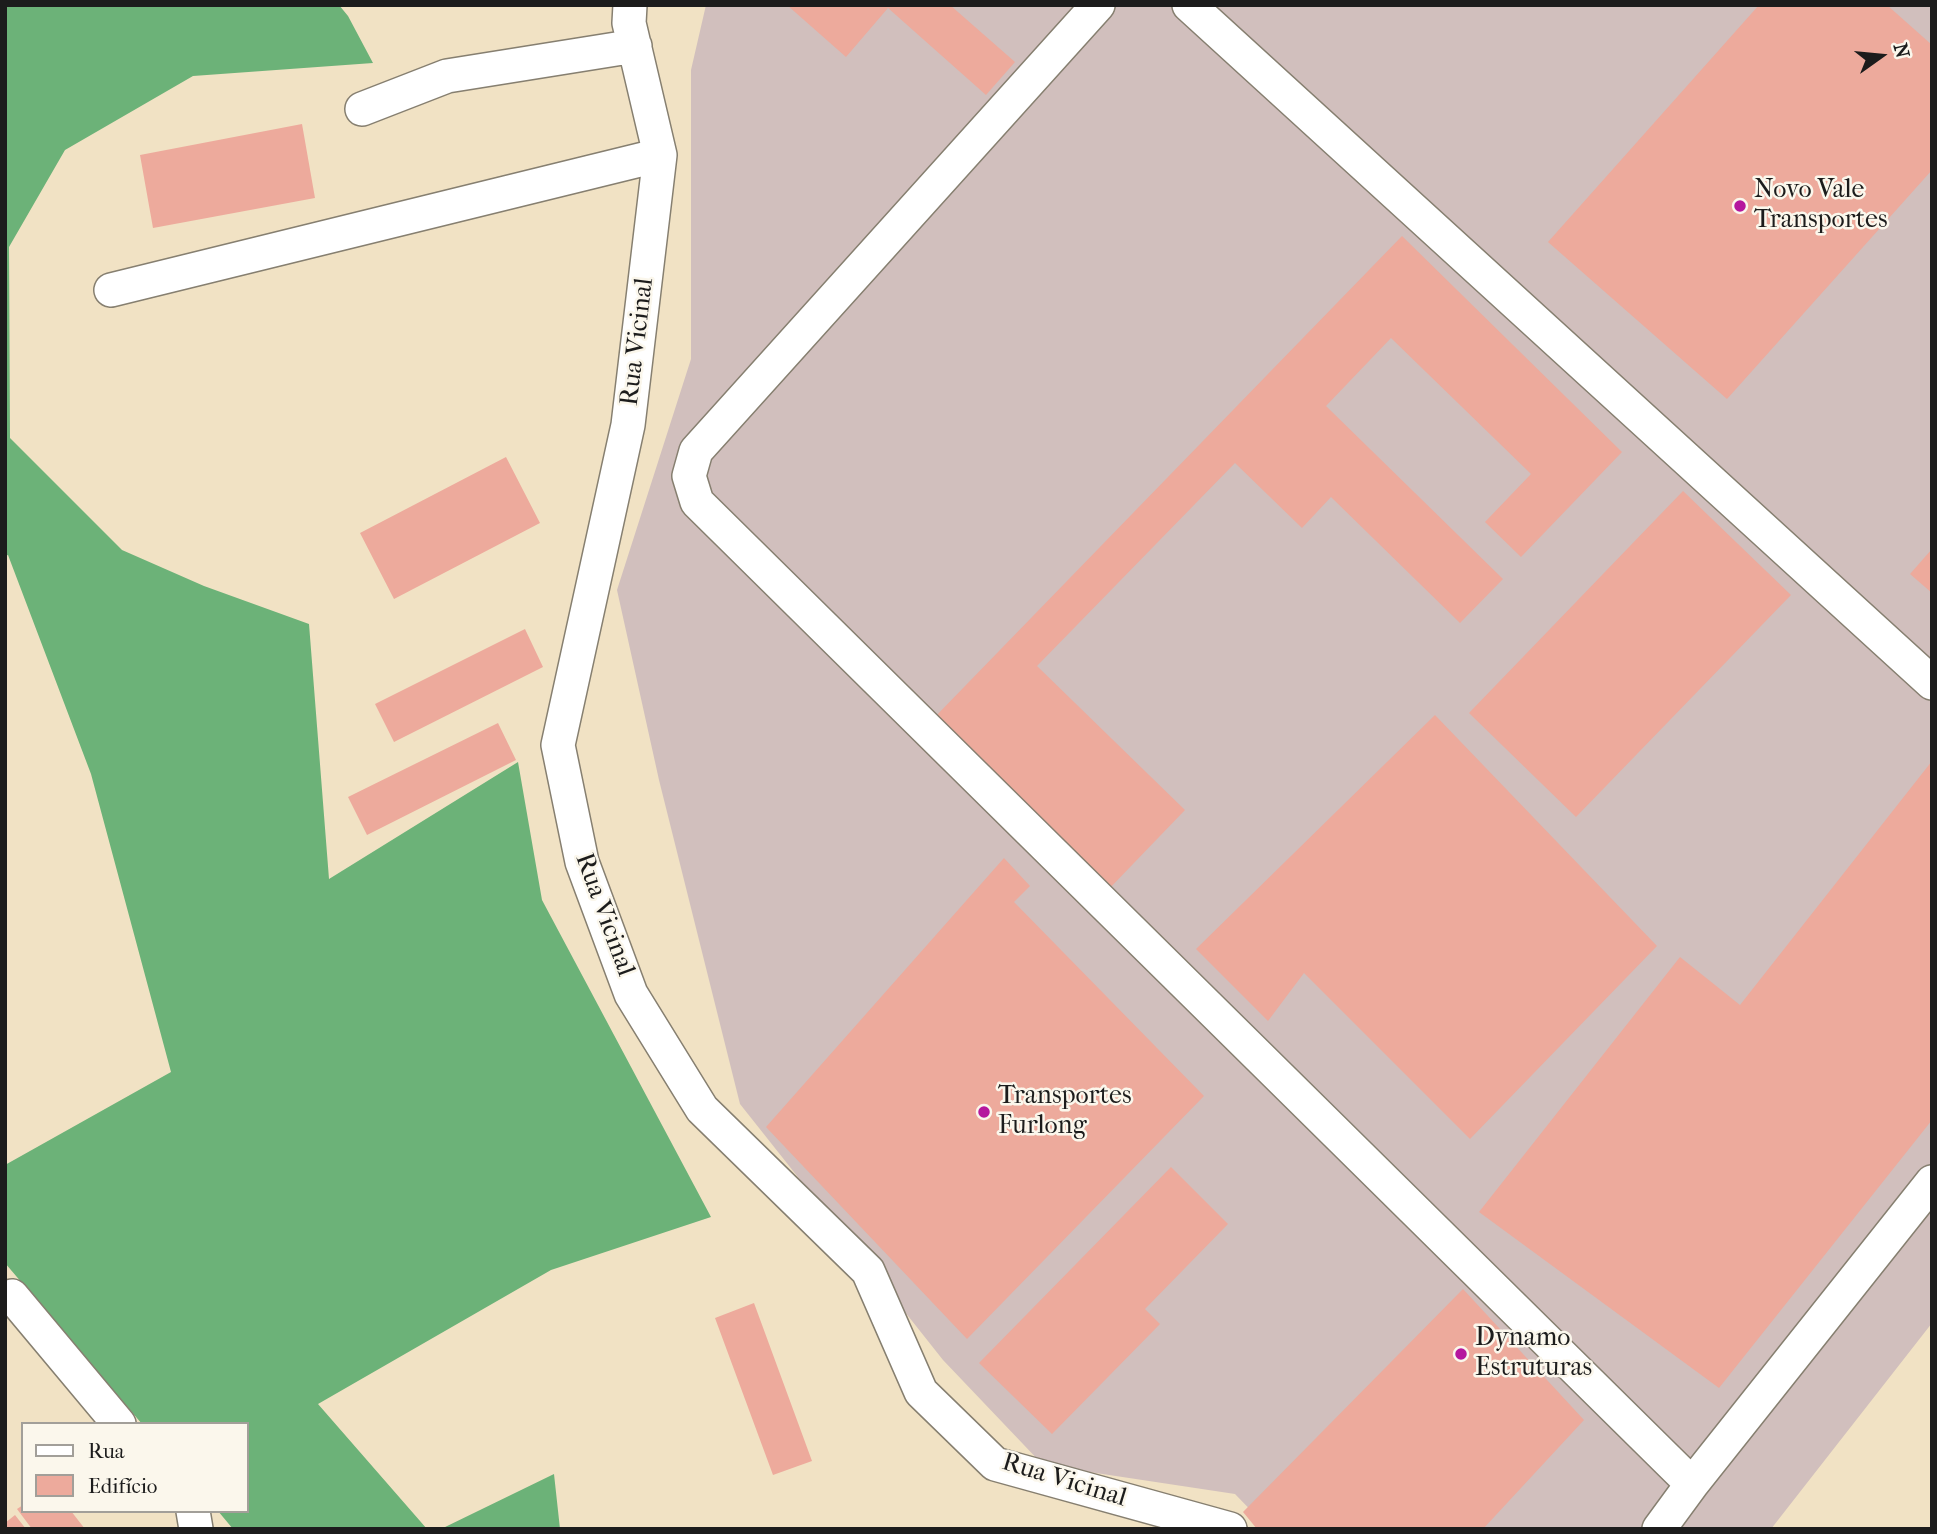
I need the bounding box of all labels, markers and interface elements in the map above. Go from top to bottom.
north arrow [1846,21,1916,91]
text: N [1889,41,1914,60]
place label: Novo Vale Transportes [1754,175,1888,236]
marker: Novo Vale Transportes [1732,198,1748,214]
street label: Rua Vicinal [615,276,661,408]
street label: Rua Vicinal [567,849,641,981]
place label: Transportes Furlong [998,1081,1132,1142]
marker: Transportes Furlong [976,1104,992,1120]
place label: Dynamo Estruturas [1475,1323,1592,1384]
marker: Dynamo Estruturas [1453,1346,1469,1362]
legend [21,1422,248,1513]
text: Rua [88,1439,125,1463]
street label: Rua Vicinal [998,1447,1130,1515]
text: Edifício [88,1474,157,1498]

